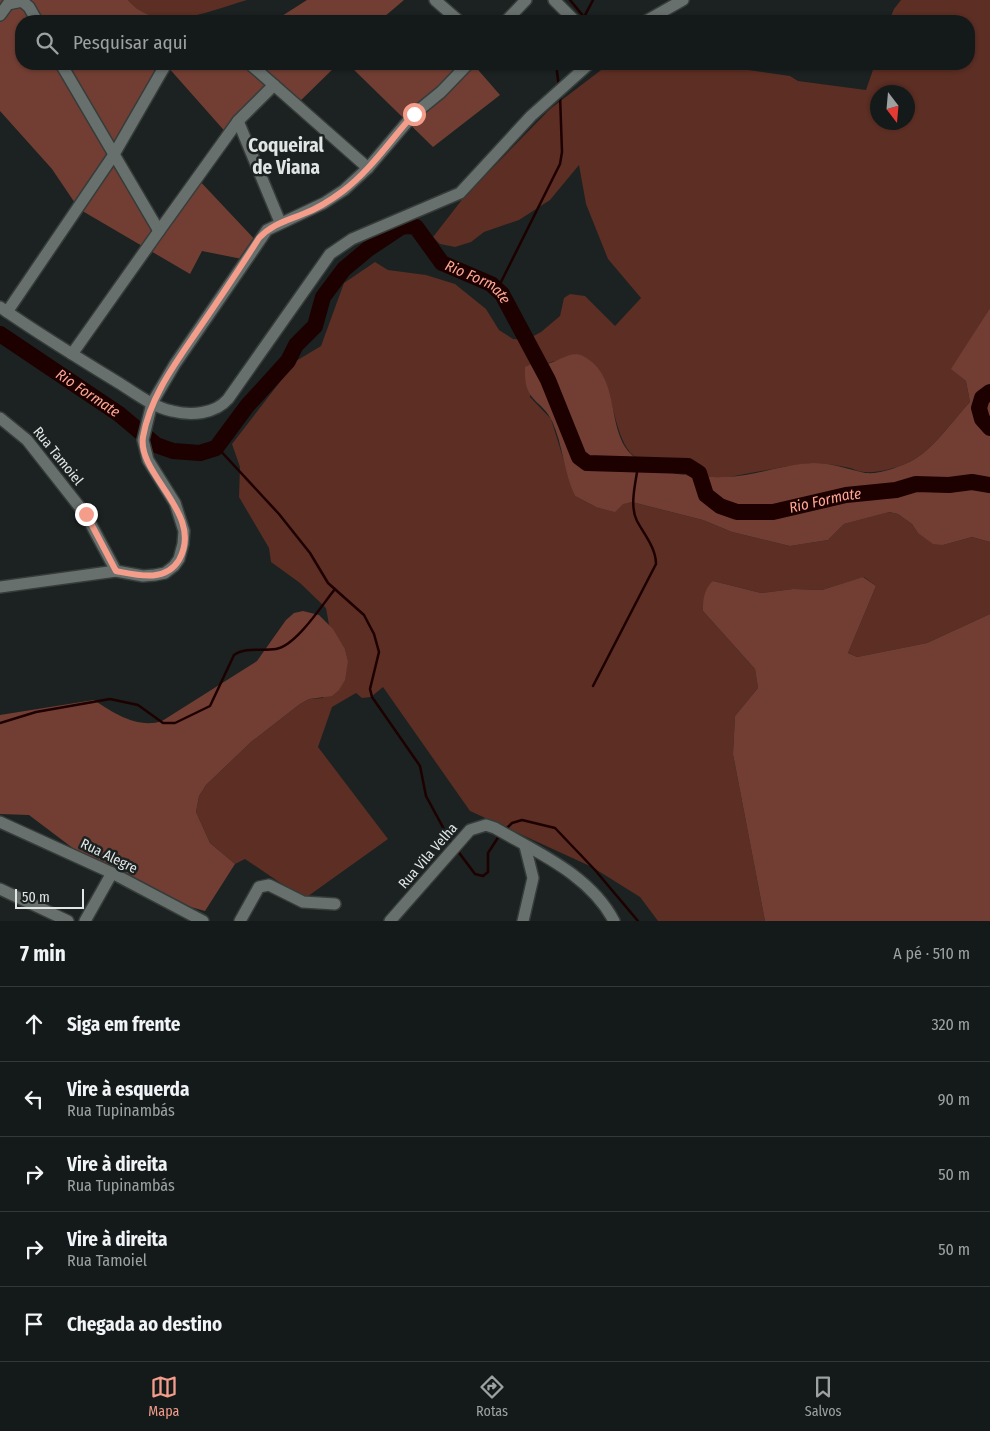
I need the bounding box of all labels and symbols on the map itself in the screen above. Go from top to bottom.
north arrow [870,85,915,130]
route start [403,103,426,126]
district label: Coqueiral de Viana [248,134,324,179]
water label: Rio Formate [443,256,514,307]
water label: Rio Formate [53,365,123,421]
street label: Rua Tamoiel [29,423,87,489]
water label: Rio Formate [787,485,862,517]
route end [75,503,98,526]
street label: Rua Vila Velha [395,820,461,892]
street label: Rua Alegre [78,835,140,877]
scale bar [15,886,84,909]

